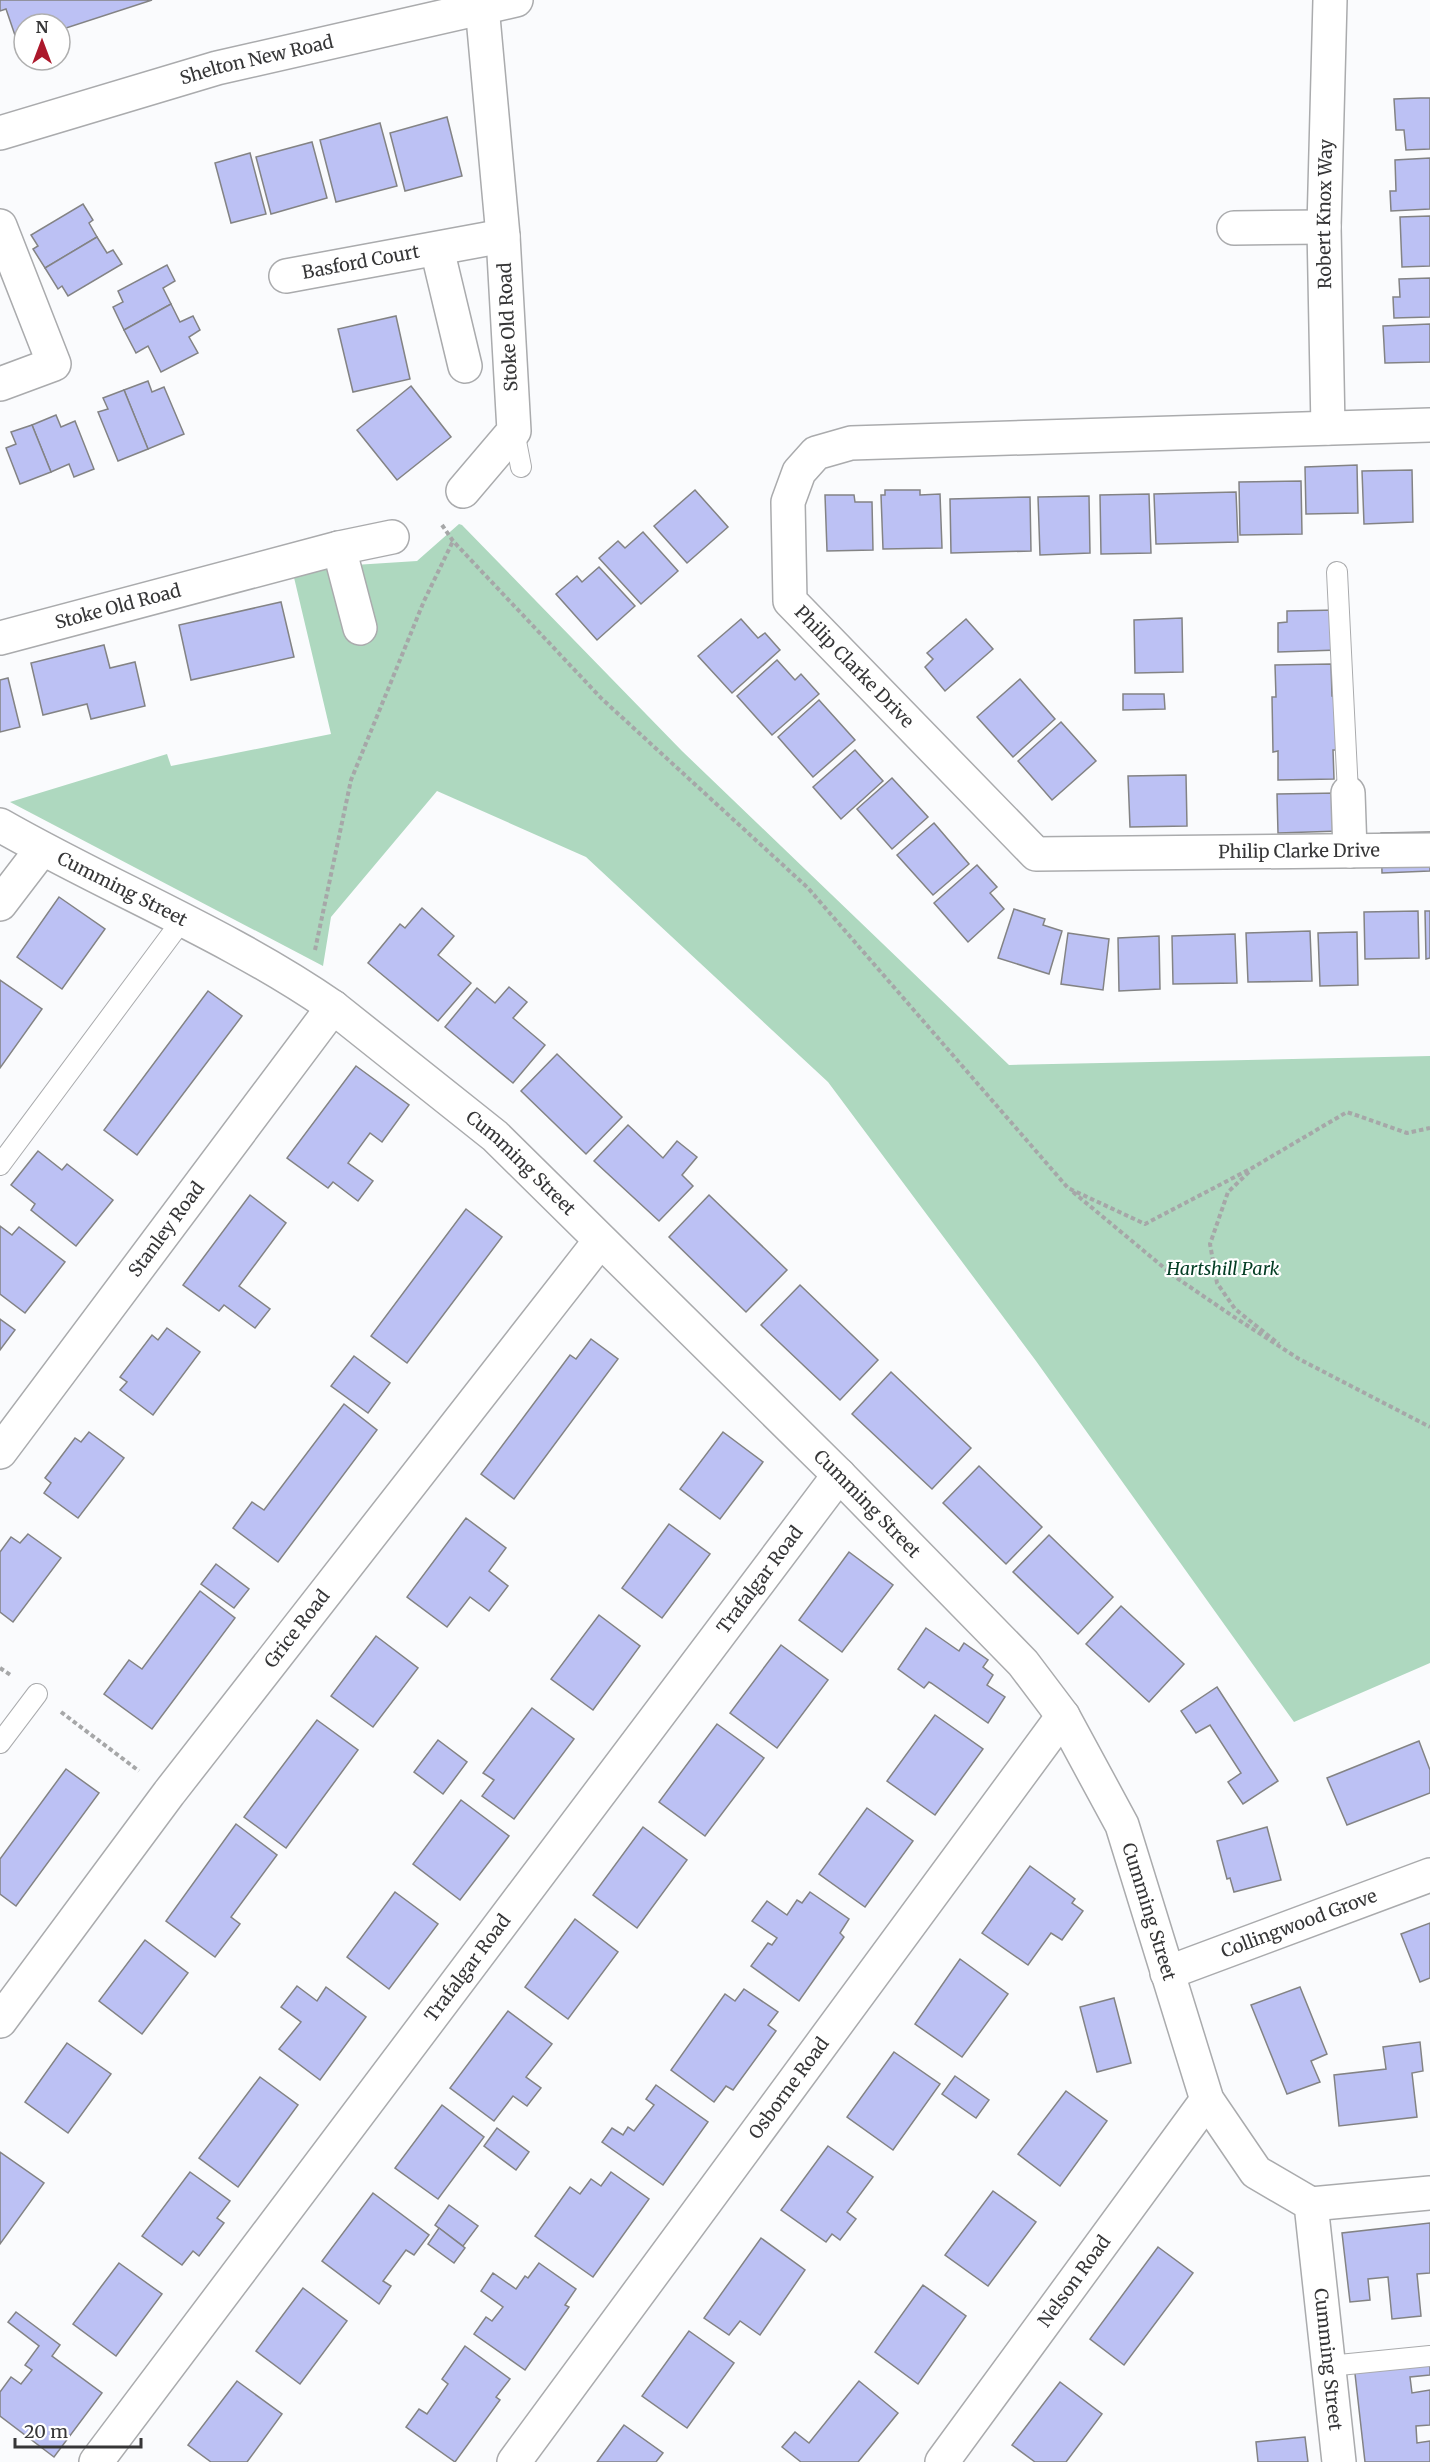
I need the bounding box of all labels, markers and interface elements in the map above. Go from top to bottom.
north arrow [12,12,72,72]
text: N [36,17,49,37]
street label: Shelton New Road [177,30,336,89]
street label: Robert Knox Way [1312,138,1337,289]
street label: Basford Court [300,240,421,284]
street label: Stoke Old Road [493,262,522,392]
street label: Stoke Old Road [52,578,183,634]
street label: Philip Clarke Drive [790,601,919,732]
street label: Philip Clarke Drive [1218,839,1380,863]
street label: Cumming Street [53,846,191,931]
street label: Cumming Street [461,1105,581,1220]
street label: Stanley Road [123,1177,209,1281]
park label: Hartshill Park [1166,1257,1280,1280]
street label: Cumming Street [809,1445,926,1562]
street label: Trafalgar Road [712,1521,808,1638]
street label: Grice Road [259,1585,335,1672]
street label: Cumming Street [1117,1840,1181,1983]
street label: Collingwood Grove [1218,1884,1380,1963]
street label: Trafalgar Road [419,1910,515,2026]
street label: Osborne Road [744,2032,834,2144]
street label: Nelson Road [1033,2230,1115,2331]
street label: Cumming Street [1309,2287,1347,2431]
scale bar [15,2411,141,2449]
text: 20 m [24,2420,68,2443]

